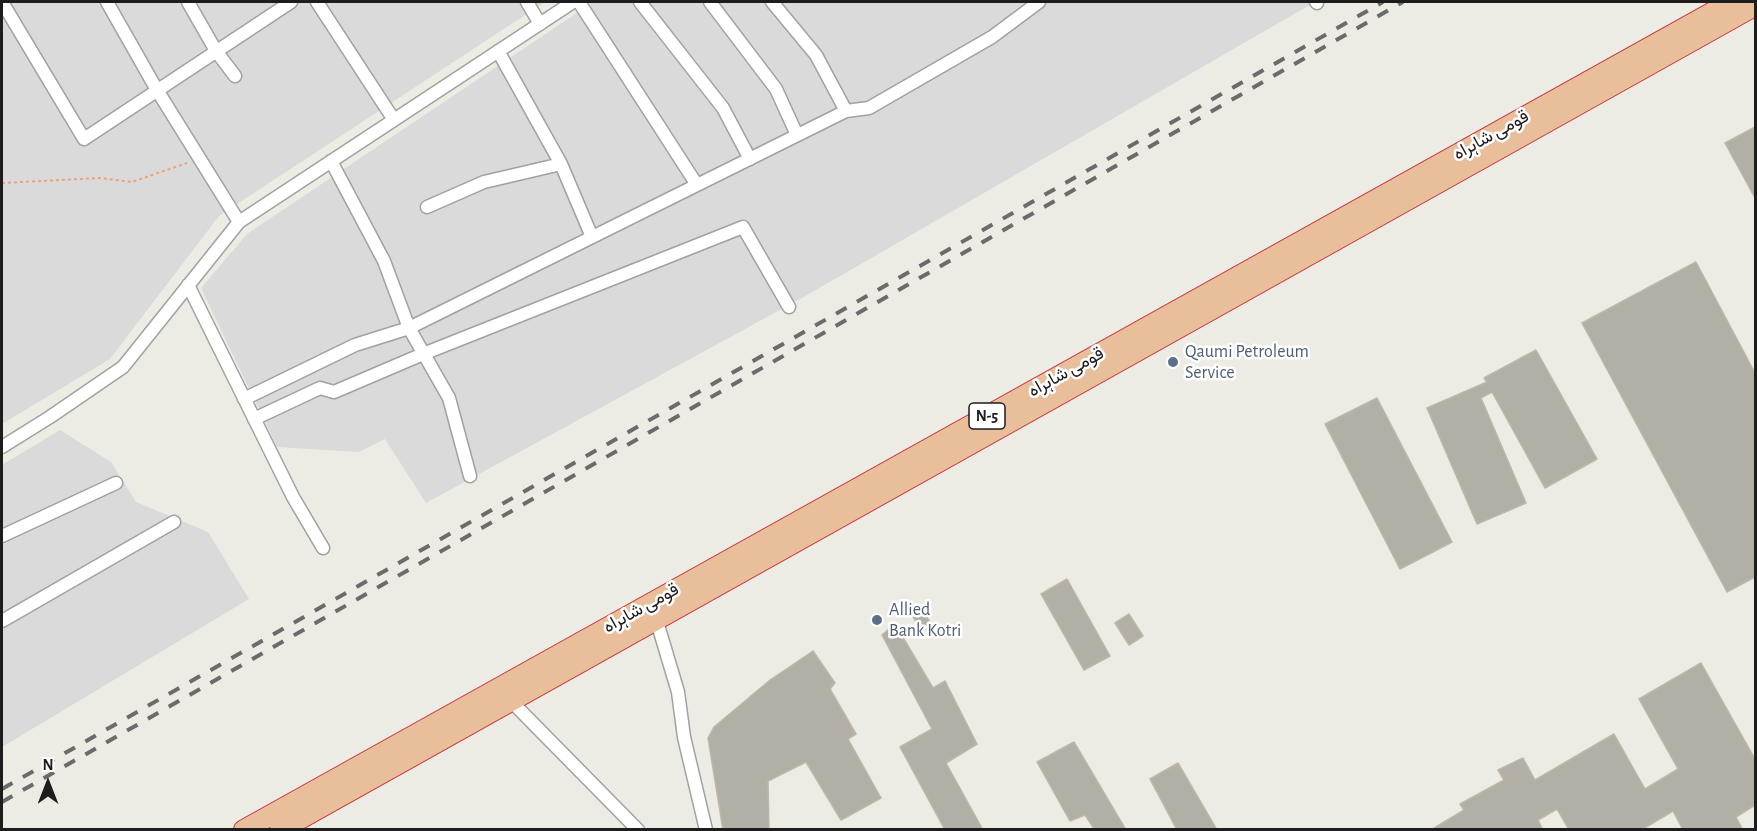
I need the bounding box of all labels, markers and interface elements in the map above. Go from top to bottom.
street label: قومی شاہراہ [1449,105,1533,165]
place label: Qaumi Petroleum Service [1185,341,1309,384]
street label: قومی شاہراہ [1024,342,1108,402]
marker: Qaumi Petroleum Service [1166,355,1180,369]
road number: N-5 [969,403,1005,429]
street label: قومی شاہراہ [599,578,683,638]
place label: Allied Bank Kotri [889,599,961,642]
marker: Allied Bank Kotri [870,613,884,627]
north arrow [18,753,78,813]
text: N [42,757,54,773]

